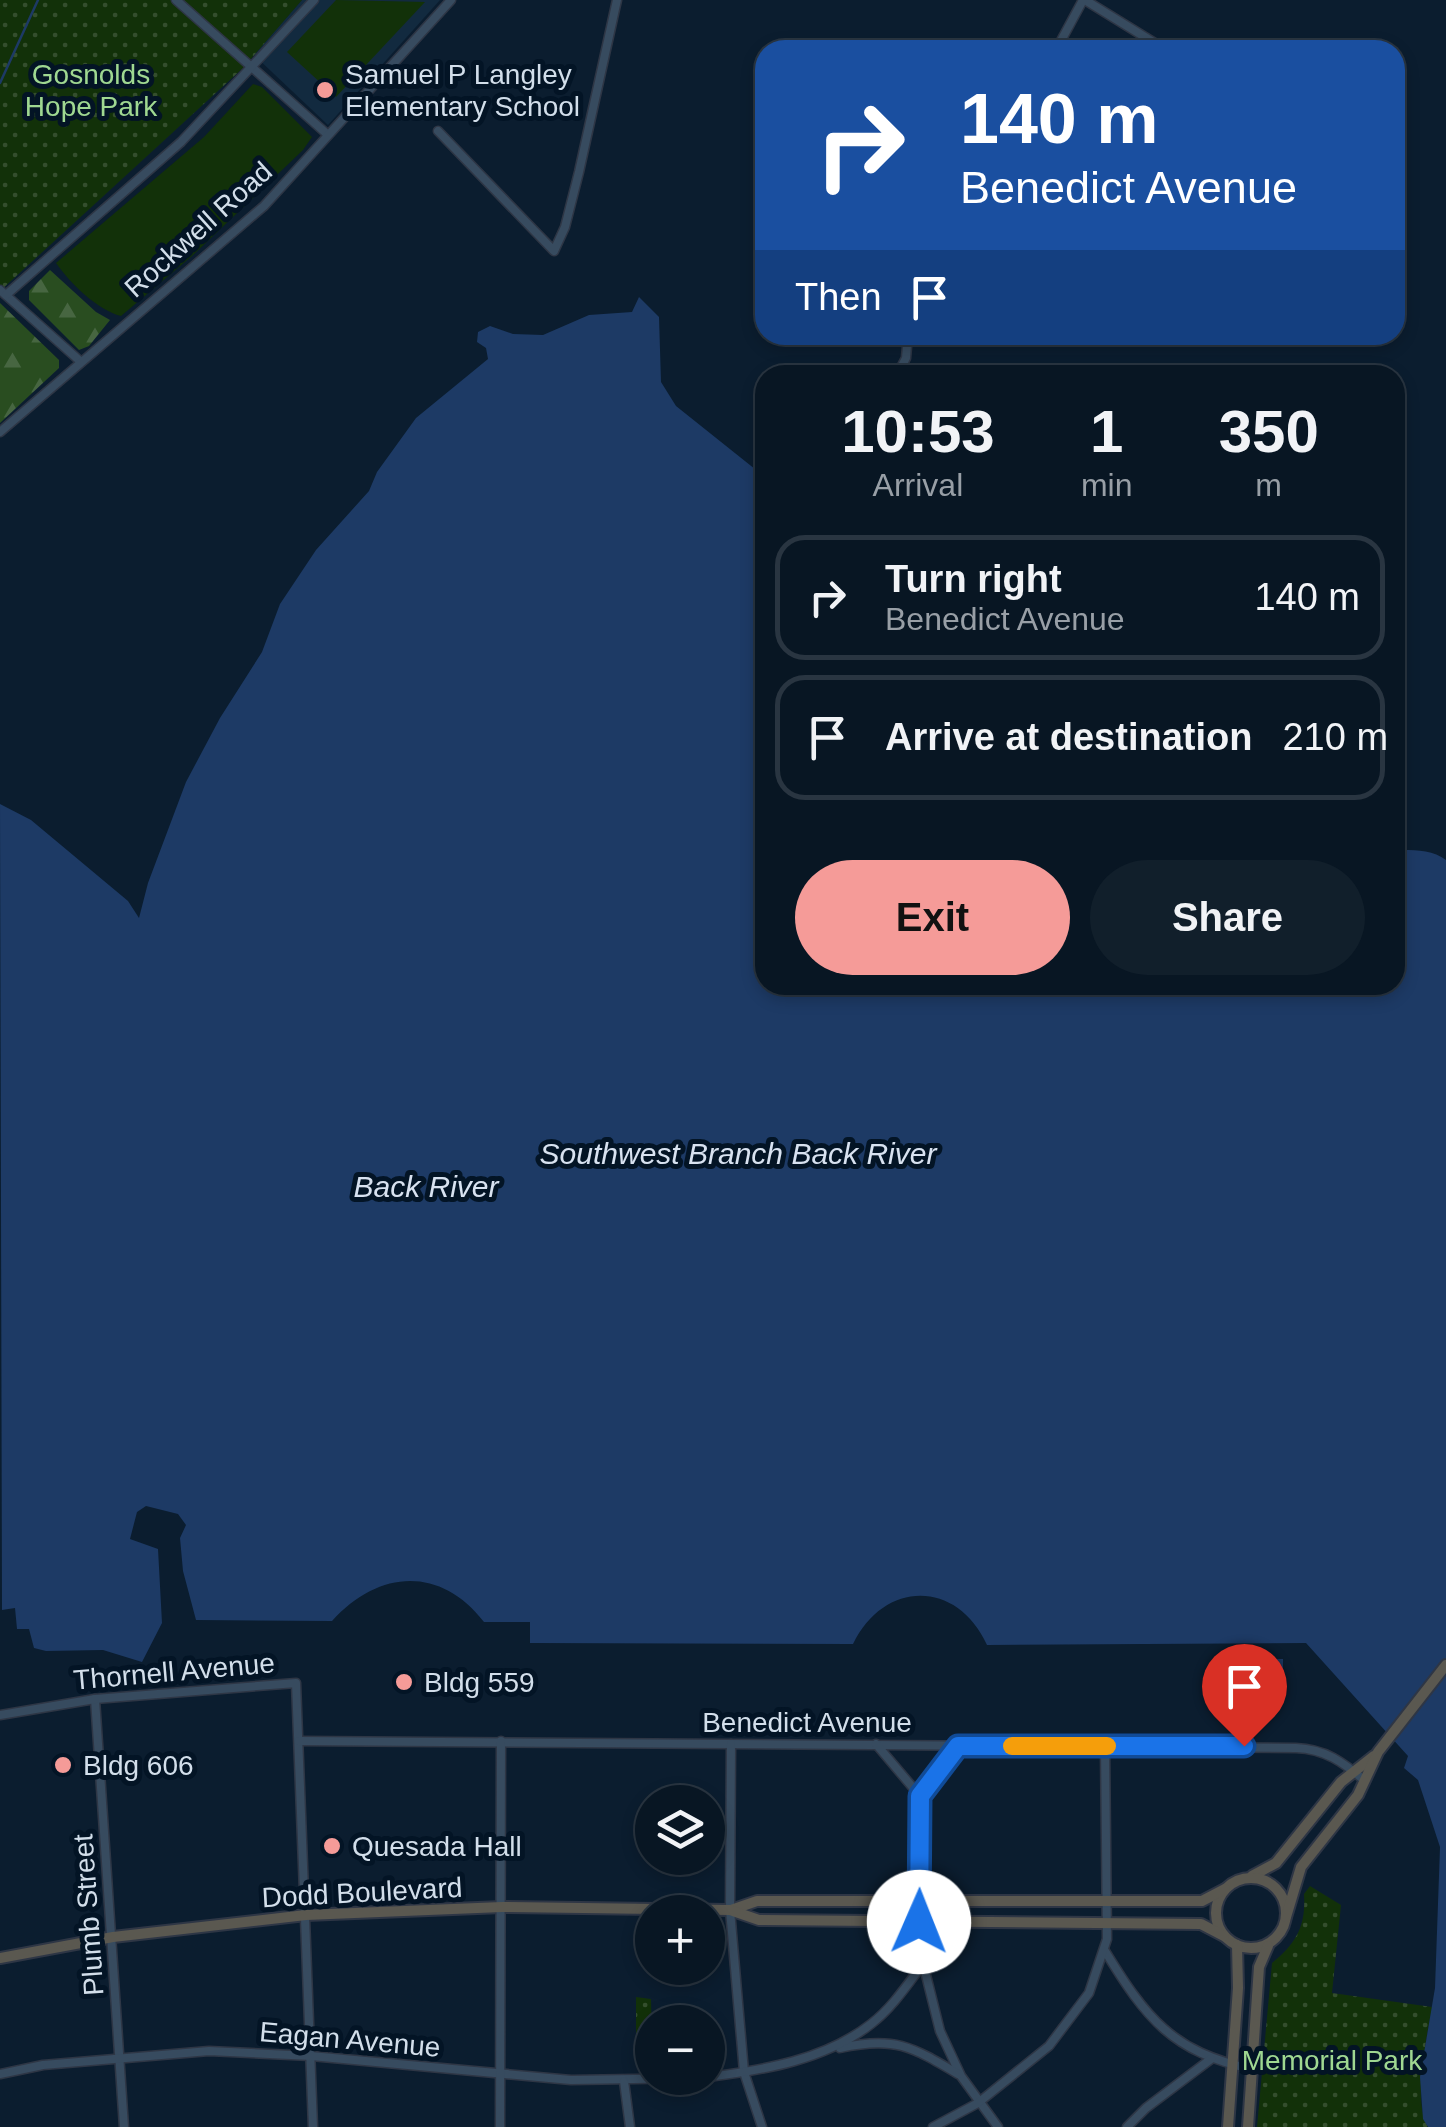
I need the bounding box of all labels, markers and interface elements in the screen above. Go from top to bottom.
park label: Gosnolds Hope Park [25,59,158,122]
place label: Samuel P Langley Elementary School [345,59,580,122]
marker: Samuel P Langley Elementary School [314,79,336,101]
icon: right [795,80,925,210]
text: 140 m [960,80,1158,158]
street label: Rockwell Road [119,155,278,303]
text: Benedict Avenue [960,162,1297,213]
icon: arrive [902,270,957,325]
text: Then [795,276,882,318]
text: 10:53 [841,398,995,465]
text: 1 [1090,398,1123,465]
text: 350 [1219,398,1319,465]
text: Arrival [873,467,963,503]
text: min [1081,467,1132,503]
text: m [1255,467,1282,503]
text: Turn right [885,558,1062,600]
icon: right [800,570,855,625]
text: 140 m [1254,576,1360,618]
text: Benedict Avenue [885,601,1125,637]
icon: arrive [800,710,855,765]
text: Arrive at destination [885,716,1252,758]
text: 210 m [1282,716,1388,758]
button: Exit [795,860,1070,975]
button: Share [1090,860,1365,975]
water label: Southwest Branch Back River [540,1137,937,1170]
water label: Back River [353,1170,500,1203]
pin [1202,1644,1287,1747]
street label: Thornell Avenue [72,1647,276,1696]
icon: arrive [1217,1659,1272,1714]
place label: Bldg 559 [424,1667,535,1698]
marker: Bldg 559 [393,1671,415,1693]
street label: Benedict Avenue [702,1707,912,1738]
place label: Bldg 606 [83,1750,194,1781]
marker: Bldg 606 [52,1754,74,1776]
map controls [635,1785,725,2095]
button: layers [635,1785,725,1875]
place label: Quesada Hall [352,1831,522,1862]
street label: Plumb Street [67,1833,110,1997]
marker: Quesada Hall [321,1835,343,1857]
position arrow [867,1870,971,1974]
street label: Dodd Boulevard [261,1872,463,1913]
button: + [635,1895,725,1985]
button: − [635,2005,725,2095]
street label: Eagan Avenue [258,2016,442,2063]
park label: Memorial Park [1242,2045,1423,2076]

